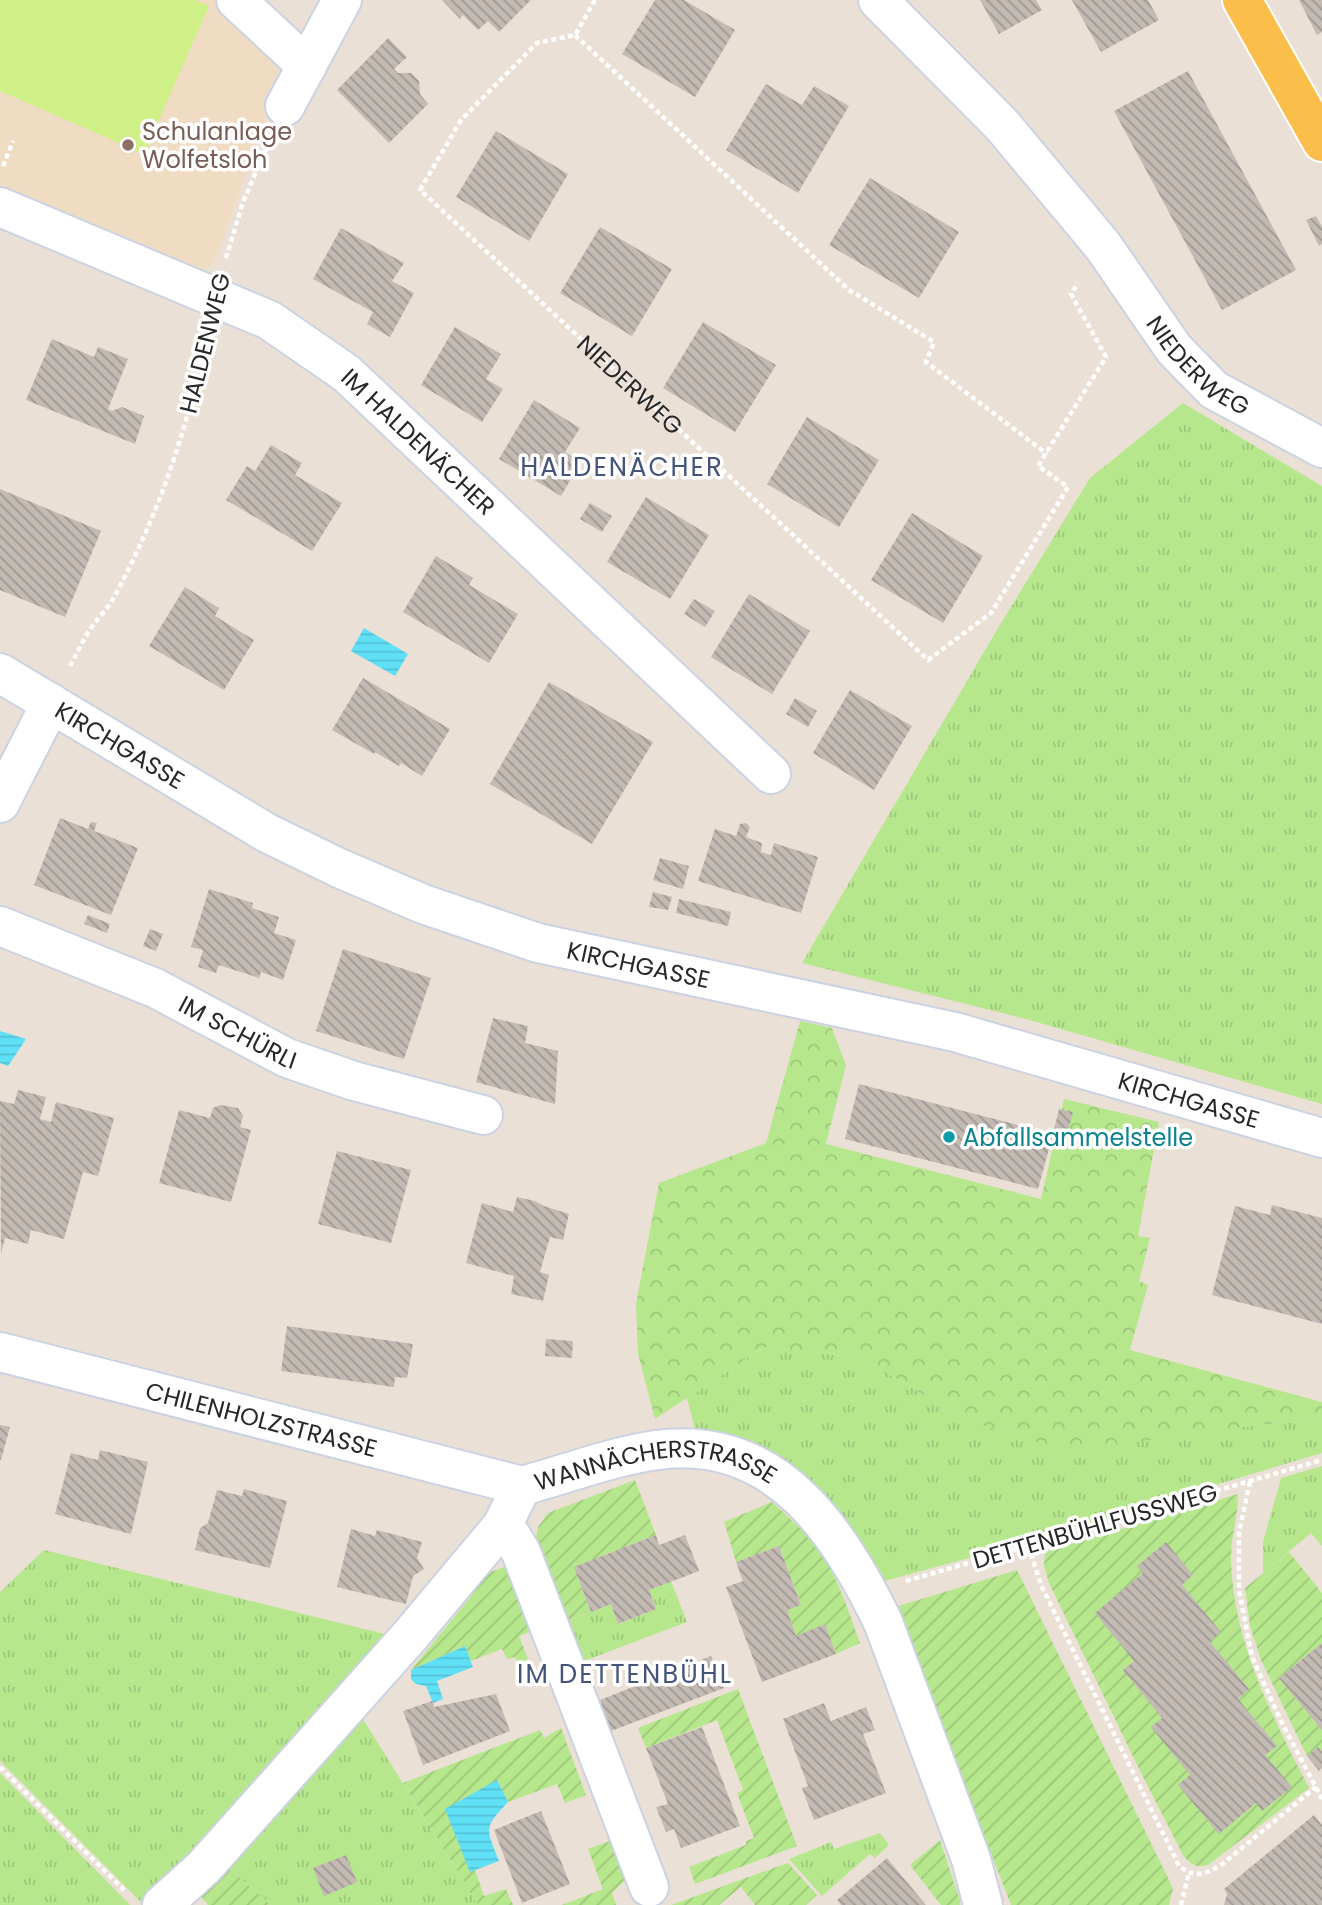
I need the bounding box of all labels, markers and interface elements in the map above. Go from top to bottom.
place label: Schulanlage Wolfetsloh [142,115,292,176]
marker: Schulanlage Wolfetsloh [120,137,136,153]
street label: HALDENWEG [172,269,238,417]
street label: NIEDERWEG [1139,309,1256,423]
street label: NIEDERWEG [570,327,690,442]
street label: IM HALDENÄCHER [334,361,503,522]
district label: HALDENÄCHER [520,449,724,485]
street label: KIRCHGASSE [49,693,191,796]
street label: KIRCHGASSE [564,933,713,996]
street label: IM SCHÜRLI [173,987,301,1077]
street label: KIRCHGASSE [1114,1064,1263,1136]
place label: Abfallsammelstelle [963,1121,1193,1154]
marker: Abfallsammelstelle [941,1129,957,1145]
street label: CHILENHOLZSTRASSE [142,1374,381,1465]
text: WANNÄCHERSTRASSE [530,1432,784,1498]
street label: WANNÄCHERSTRASSE [529,1467,779,1501]
street label: DETTENBÜHLFUSSWEG [969,1475,1221,1577]
district label: IM DETTENBÜHL [517,1656,733,1692]

